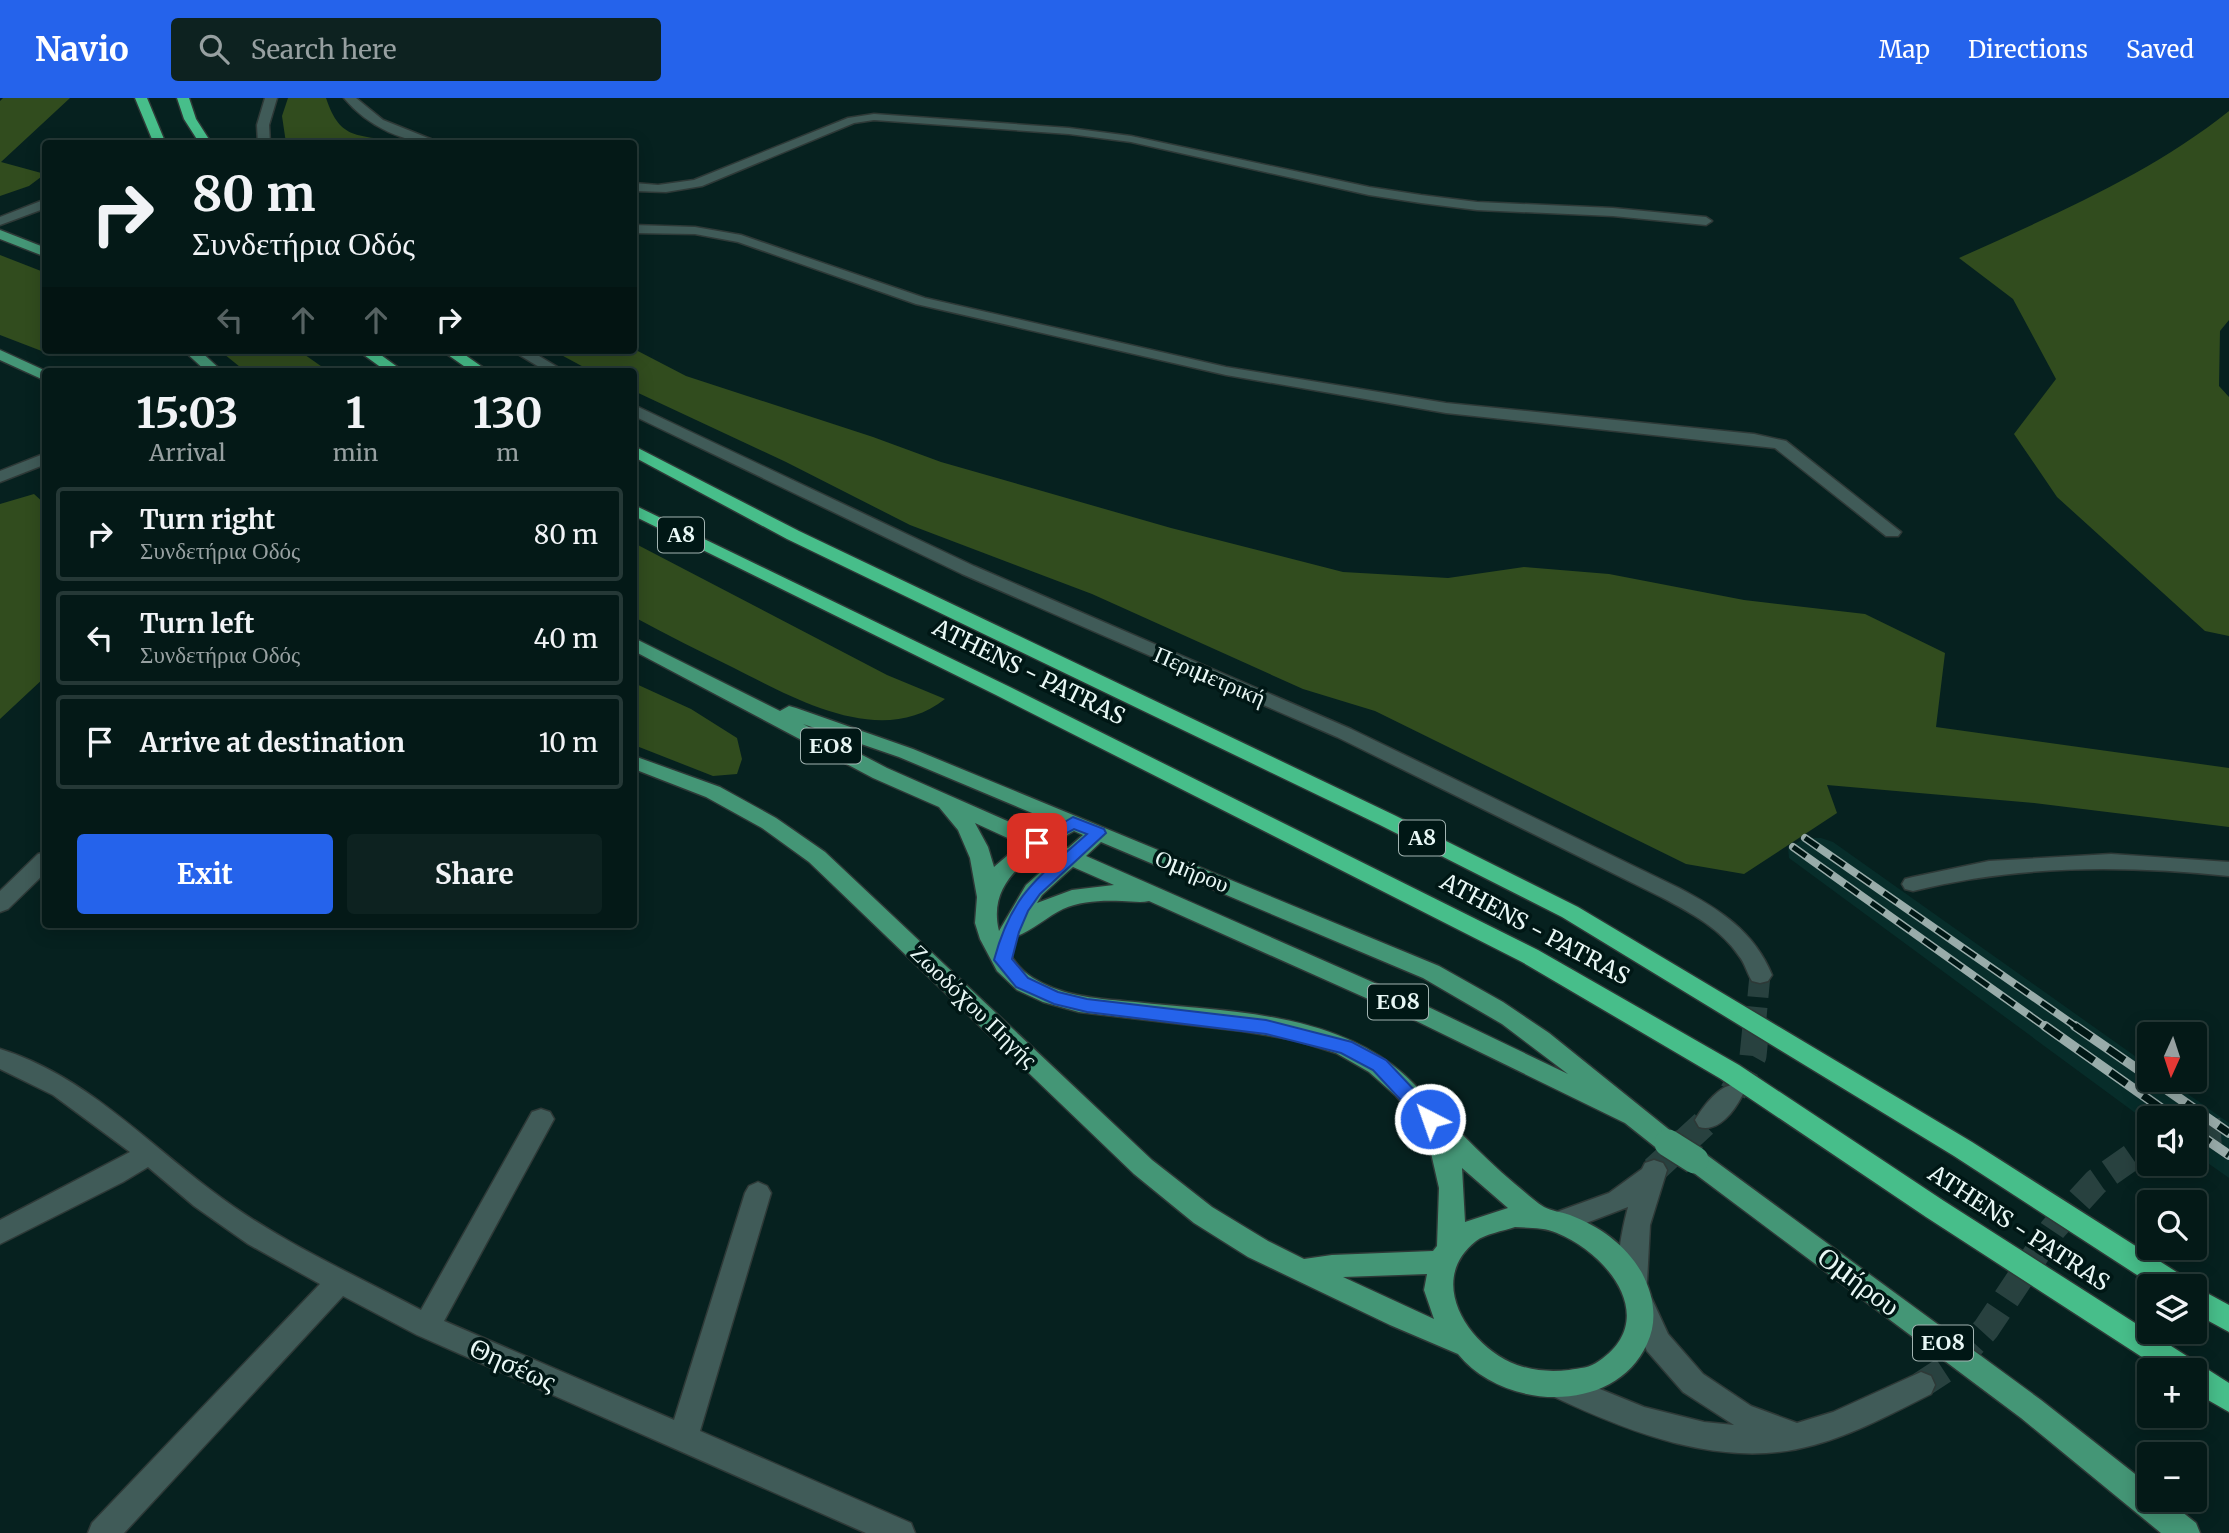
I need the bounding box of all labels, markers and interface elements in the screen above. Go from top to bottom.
search box [171,18,661,81]
text: Navio [35,29,129,70]
icon: search [195,30,233,68]
text: Search here [251,33,396,66]
text: Map [1879,34,1930,65]
text: Directions [1968,34,2088,65]
text: Saved [2126,34,2194,65]
text: 80 m [192,163,315,224]
icon: right [77,168,168,259]
text: Συνδετήρια Οδός [192,224,415,264]
icon: left [211,301,249,339]
icon: ahead [284,301,322,339]
icon: ahead [357,301,395,339]
icon: right [430,301,468,339]
text: 15:03 [136,387,238,439]
text: 1 [346,387,365,439]
text: 130 [473,387,543,439]
text: Arrival [149,438,226,467]
text: min [333,438,378,467]
text: m [496,438,519,467]
text: Turn right [140,503,275,536]
icon: right [81,515,119,553]
text: 80 m [534,518,598,551]
road number: Α8 [658,518,704,552]
text: Συνδετήρια Οδός [140,536,300,565]
text: Turn left [140,607,254,640]
street label: ATHENS - PATRAS [927,612,1130,731]
icon: left [81,619,119,657]
text: 40 m [534,622,598,655]
street label: Περιμετρική [1150,639,1270,712]
text: Συνδετήρια Οδός [140,640,300,669]
icon: arrive [81,723,119,761]
text: Arrive at destination [140,726,405,759]
text: 10 m [539,726,598,759]
road number: ΕΟ8 [801,728,861,764]
pin [1007,813,1067,873]
road number: Α8 [1399,820,1445,856]
icon: arrive [1018,824,1056,862]
button: Exit [77,834,333,914]
button: Share [347,834,602,914]
street label: Ομήρου [1151,843,1233,898]
street label: ATHENS - PATRAS [1435,866,1635,991]
street label: Ζωοδόχου Πηγής [905,938,1044,1073]
road number: ΕΟ8 [1368,984,1428,1020]
north arrow [2137,1022,2207,1092]
map controls [2137,1022,2207,1512]
position arrow [1393,1082,1467,1156]
button: sound [2137,1106,2207,1176]
street label: ATHENS - PATRAS [1922,1158,2115,1297]
button: search [2137,1190,2207,1260]
street label: Ομήρου [1811,1238,1907,1324]
button: layers [2137,1274,2207,1344]
road number: ΕΟ8 [1913,1326,1973,1360]
street label: Θησέως [464,1329,562,1399]
button: + [2137,1358,2207,1428]
button: − [2137,1442,2207,1512]

